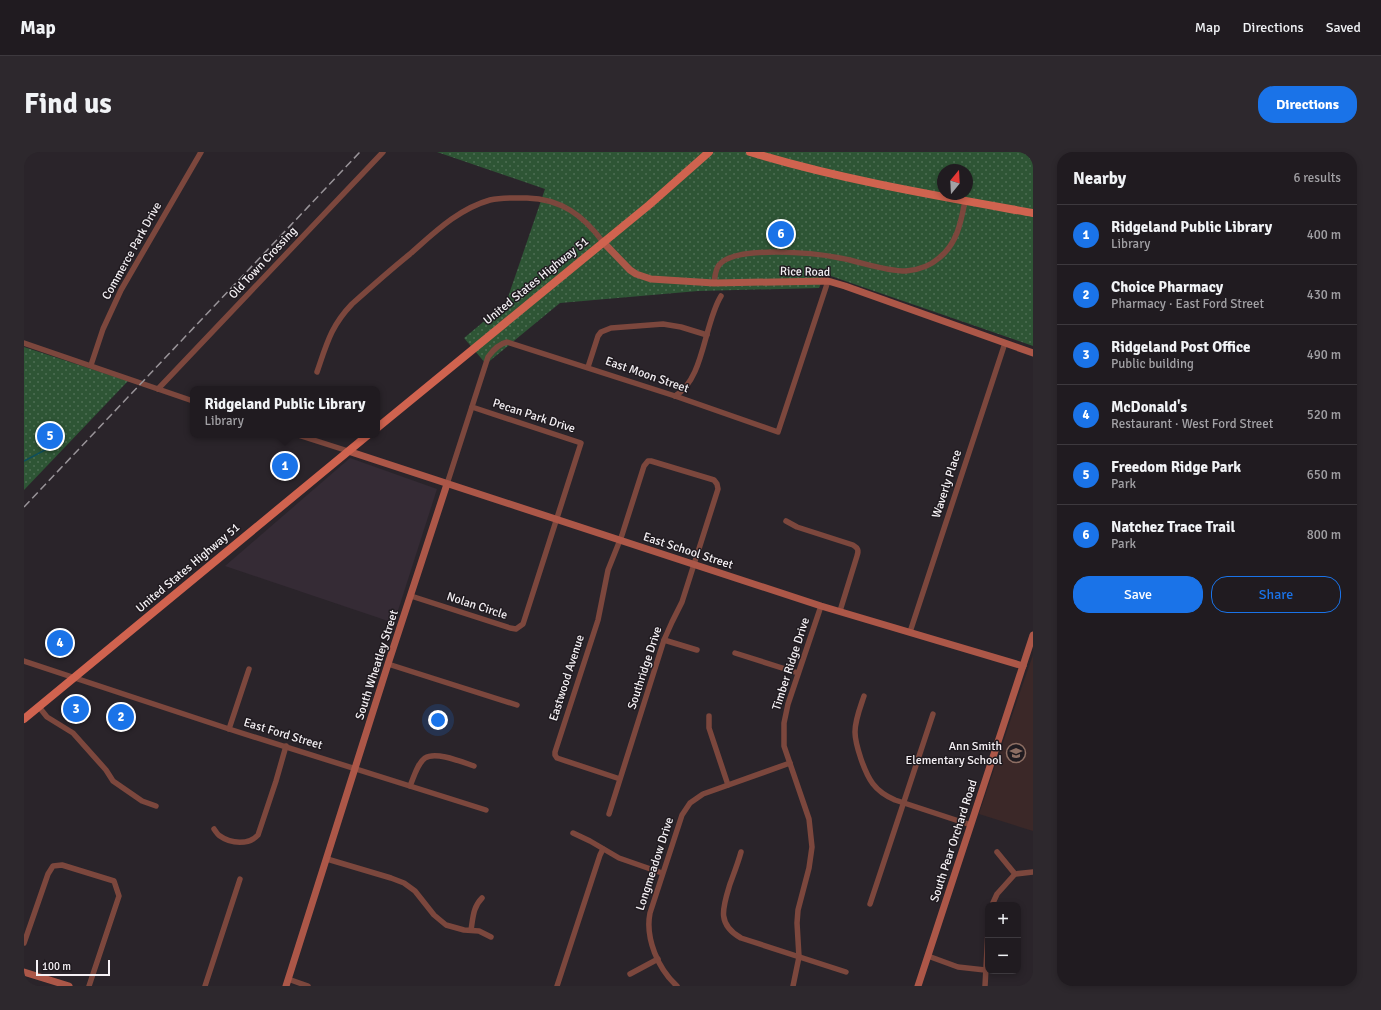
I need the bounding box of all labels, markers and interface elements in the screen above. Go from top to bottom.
text: Map [20,16,56,40]
text: Map [1195,19,1221,36]
text: Directions [1243,19,1304,36]
text: Saved [1326,19,1361,36]
button: Directions [1258,86,1357,123]
text: Find us [24,87,112,121]
north arrow [937,164,973,200]
text: Nearby [1073,168,1126,189]
text: 6 results [1293,170,1341,186]
street label: Commerce Park Drive [99,199,165,303]
text: Ridgeland Public Library [1111,218,1272,236]
pin: 6 [768,219,794,249]
street label: Old Town Crossing [226,224,300,302]
text: 1 [1082,227,1090,243]
text: 400 m [1307,227,1341,243]
street label: United States Highway 51 [480,234,592,328]
text: Library [1111,236,1150,252]
street label: Rice Road [780,264,830,280]
text: Choice Pharmacy [1111,278,1223,296]
text: 2 [1082,287,1090,303]
text: 430 m [1307,287,1341,303]
text: Pharmacy · East Ford Street [1111,296,1264,312]
text: Ridgeland Post Office [1111,338,1250,356]
text: 3 [1082,347,1090,363]
text: 490 m [1307,347,1341,363]
street label: East Moon Street [603,354,691,396]
text: Public building [1111,356,1194,372]
popup [190,386,380,438]
text: Ridgeland Public Library [204,395,366,413]
street label: Pecan Park Drive [491,396,577,436]
text: McDonald's [1111,398,1187,416]
text: 4 [1082,407,1090,423]
text: 520 m [1307,407,1341,423]
text: Library [204,413,244,429]
text: Restaurant · West Ford Street [1111,416,1273,432]
pin: 5 [37,421,63,451]
street label: Waverly Place [929,448,965,520]
pin: 1 [272,451,298,481]
text: Freedom Ridge Park [1111,458,1241,476]
text: 5 [1082,467,1090,483]
text: 650 m [1307,467,1341,483]
text: Park [1111,476,1136,492]
text: Natchez Trace Trail [1111,518,1235,536]
street label: United States Highway 51 [133,520,243,616]
text: 6 [1082,527,1090,543]
text: 800 m [1307,527,1341,543]
street label: East School Street [641,529,735,573]
text: Park [1111,536,1136,552]
button: Save [1073,576,1203,613]
button: Share [1211,576,1341,613]
street label: Nolan Circle [445,589,509,623]
street label: South Wheatley Street [352,608,402,722]
street label: Timber Ridge Drive [769,616,813,712]
street label: Southridge Drive [625,625,665,711]
pin: 4 [47,628,73,658]
street label: Eastwood Avenue [546,633,588,723]
pin: 3 [63,694,89,724]
pin: 2 [108,702,134,732]
your location [428,710,448,730]
street label: East Ford Street [242,715,324,753]
place label: Ann Smith Elementary School [906,739,1002,768]
school or university icon: Ann Smith Elementary School [1005,742,1027,764]
street label: South Pear Orchard Road [927,778,981,904]
street label: Longmeadow Drive [633,815,677,913]
map controls [985,902,1021,974]
button: + [985,902,1021,938]
button: − [985,938,1021,974]
scale bar [36,958,110,977]
text: 100 m [42,960,71,973]

